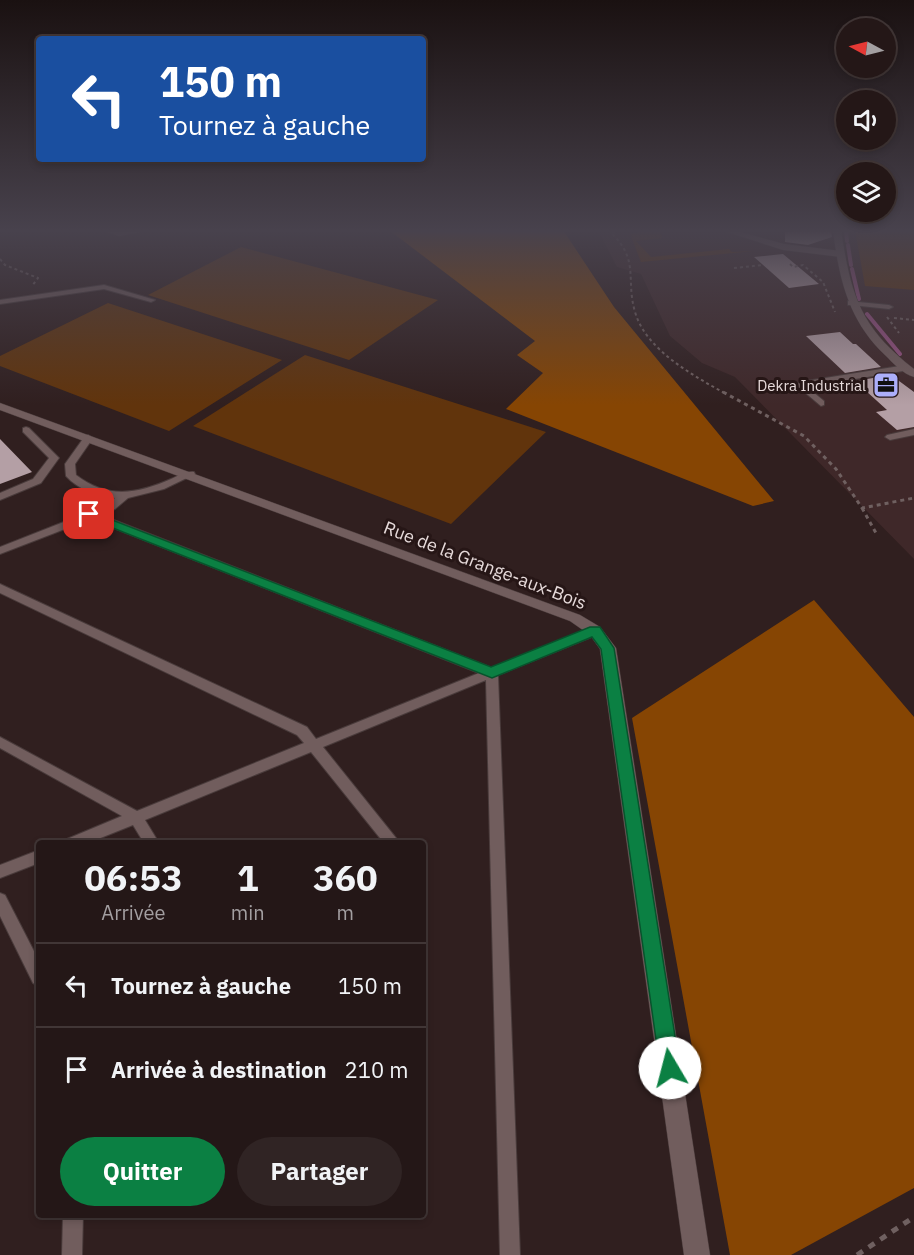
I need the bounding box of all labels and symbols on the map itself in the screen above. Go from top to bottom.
north arrow [836,18,896,78]
office icon: Dekra Industrial [871,370,901,400]
place label: Dekra Industrial [757,376,866,395]
pin [63,488,114,539]
street label: Rue de la Grange-aux-Bois [380,516,590,614]
position arrow [638,1036,702,1100]

